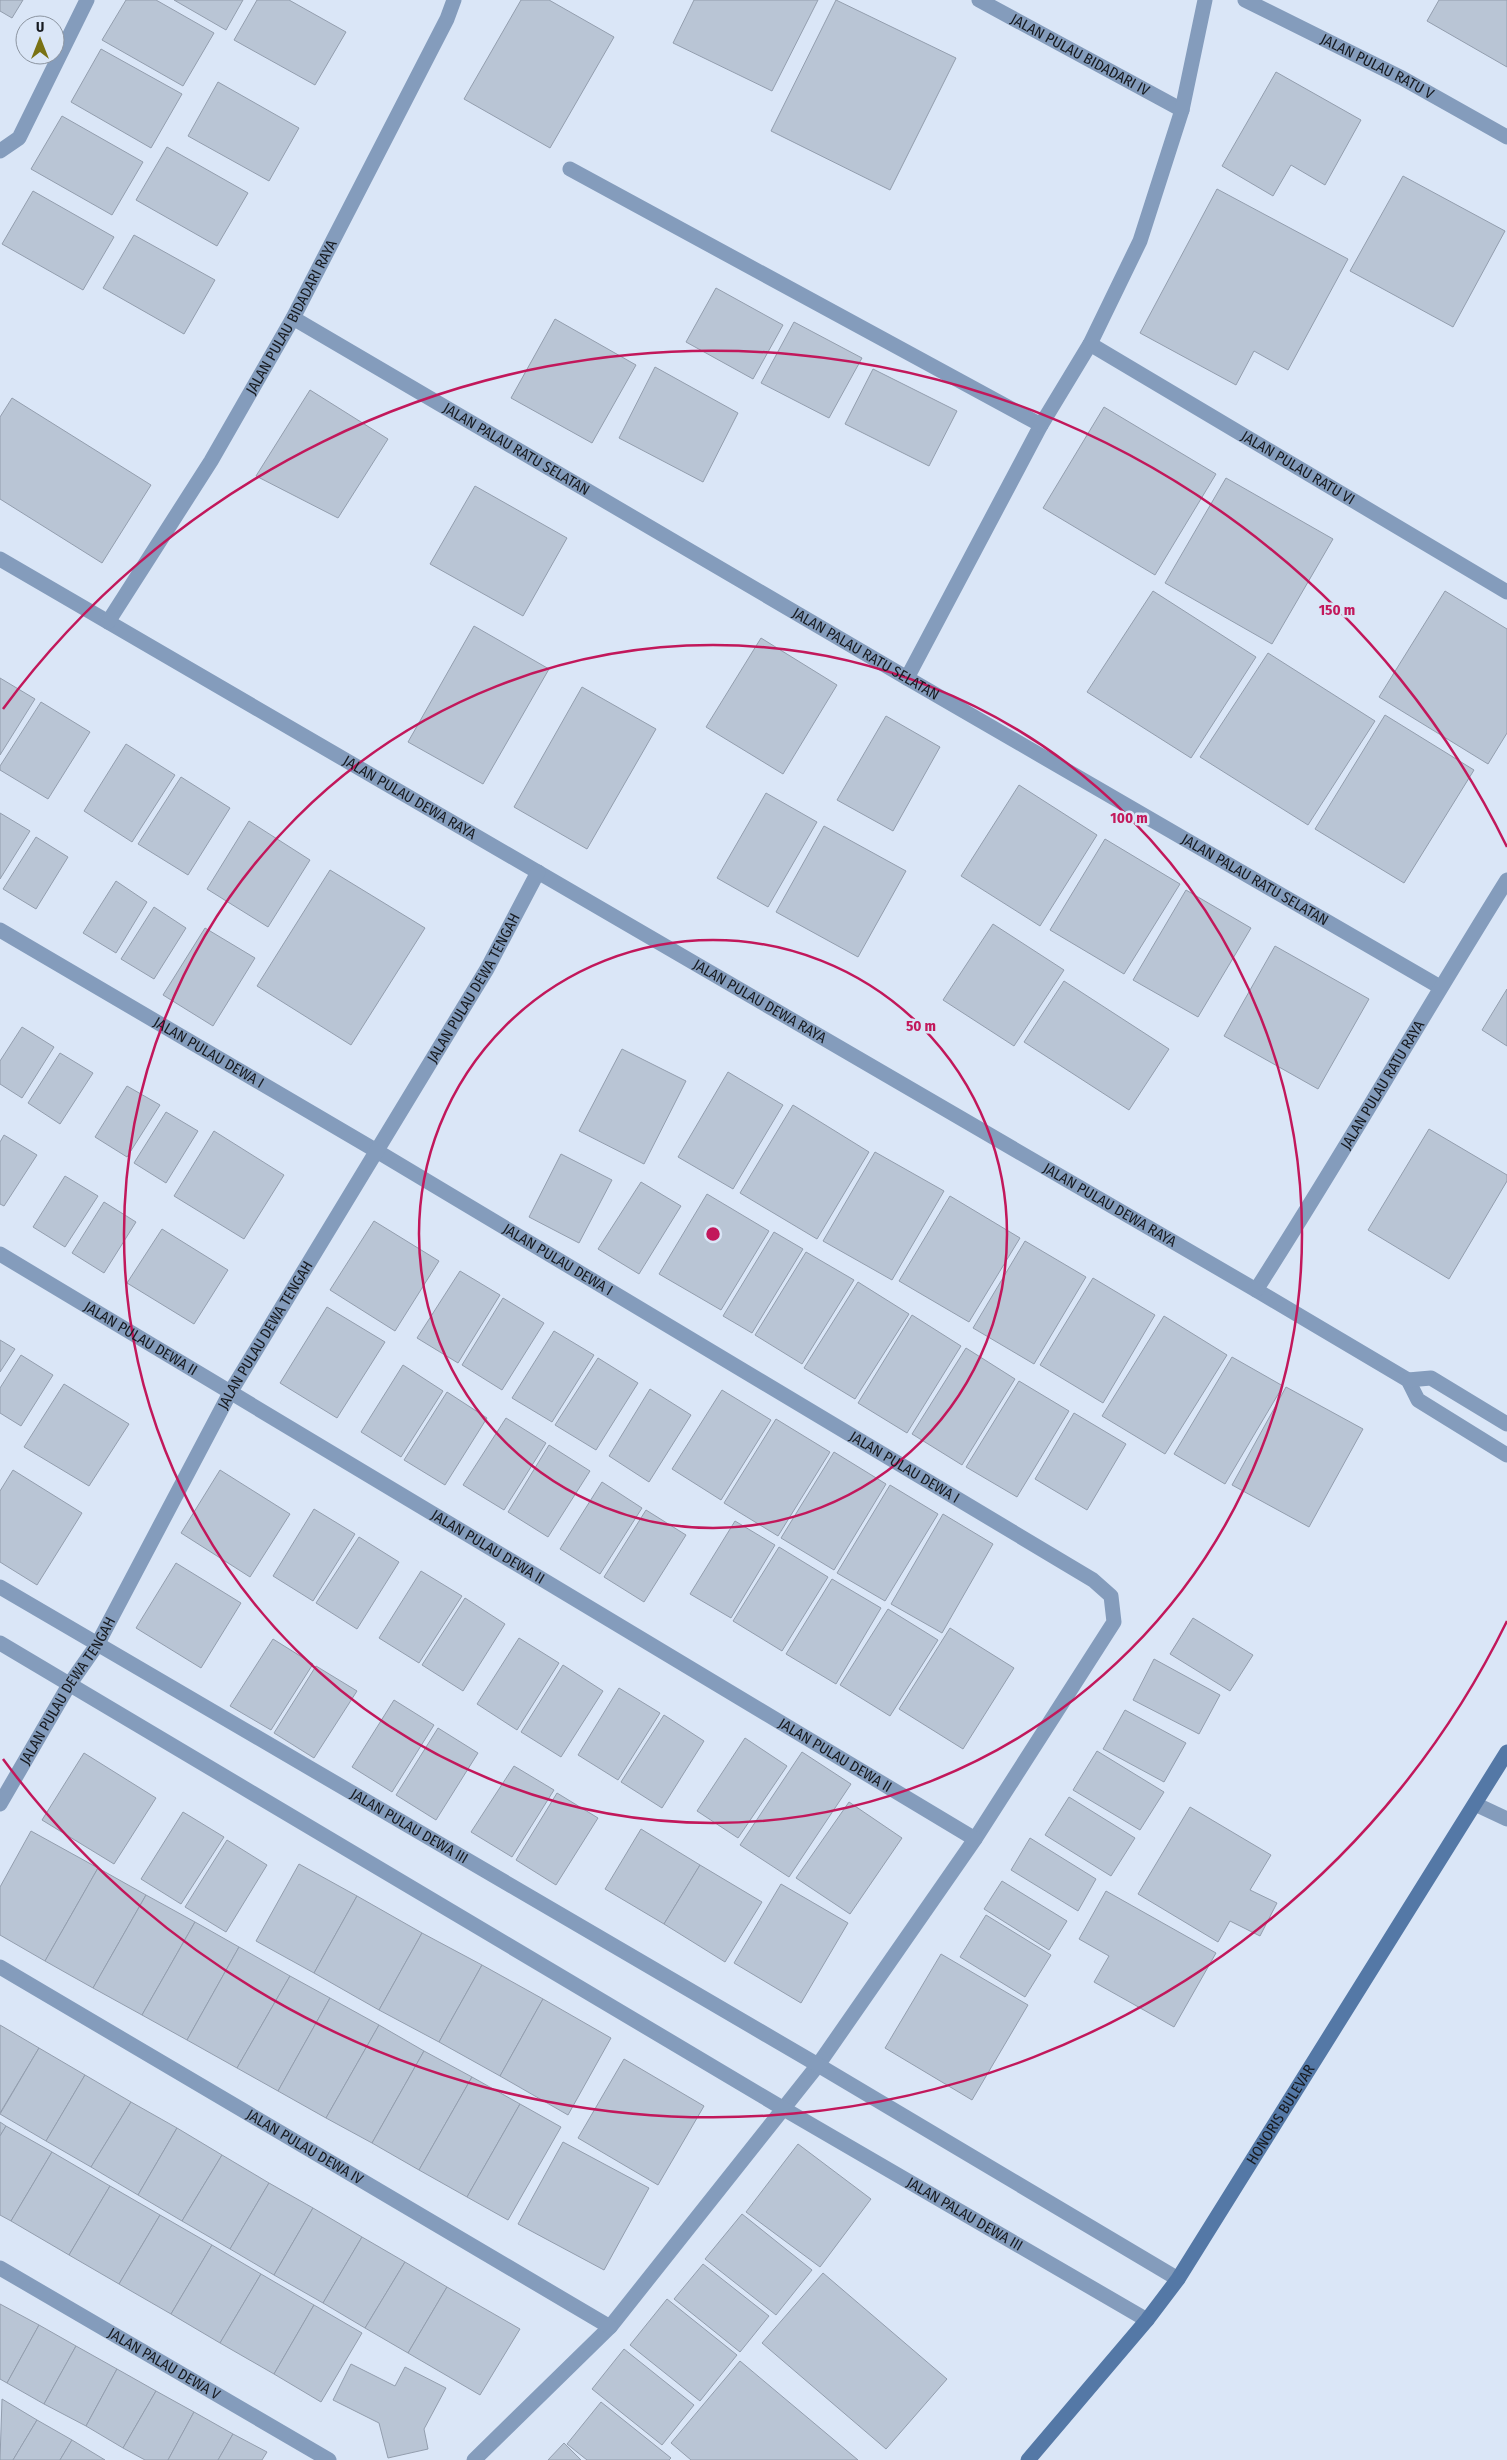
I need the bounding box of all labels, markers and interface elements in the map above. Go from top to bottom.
street label: JALAN PULAU BIDADARI IV [1008,10,1153,100]
north arrow [15,15,65,65]
text: U [36,19,44,36]
street label: JALAN PULAU RATU V [1318,30,1437,103]
street label: JALAN PULAU BIDADARI RAYA [242,237,341,398]
street label: JALAN PALAU RATU SELATAN [440,399,593,499]
street label: JALAN PULAU RATU VI [1238,427,1358,508]
text: 150 m [1319,601,1355,619]
street label: JALAN PALAU RATU SELATAN [789,604,942,704]
street label: JALAN PULAU DEWA RAYA [340,752,480,843]
text: 100 m [1110,809,1148,827]
street label: JALAN PALAU RATU SELATAN [1178,830,1332,929]
street label: JALAN PULAU DEWA TENGAH [423,910,524,1066]
street label: JALAN PULAU DEWA RAYA [690,955,830,1047]
street label: JALAN PULAU DEWA I [150,1013,267,1092]
text: 50 m [906,1017,936,1035]
street label: JALAN PULAU RATU RAYA [1337,1017,1428,1153]
street label: JALAN PULAU DEWA RAYA [1040,1159,1180,1251]
street label: JALAN PULAU DEWA I [500,1220,616,1299]
centre of rings [704,1225,722,1243]
street label: JALAN PULAU DEWA TENGAH [214,1258,317,1412]
street label: JALAN PULAU DEWA II [81,1297,201,1379]
street label: JALAN PULAU DEWA I [846,1427,963,1507]
street label: JALAN PULAU DEWA II [428,1506,548,1588]
street label: JALAN PULAU DEWA TENGAH [16,1614,119,1768]
street label: JALAN PULAU DEWA II [775,1714,895,1796]
street label: JALAN PULAU DEWA III [347,1785,471,1867]
street label: HONORIS BULEVAR [1243,2061,1319,2168]
street label: JALAN PULAU DEWA IV [243,2105,367,2189]
street label: JALAN PALAU DEWA III [903,2173,1026,2255]
street label: JALAN PALAU DEWA V [105,2324,224,2404]

